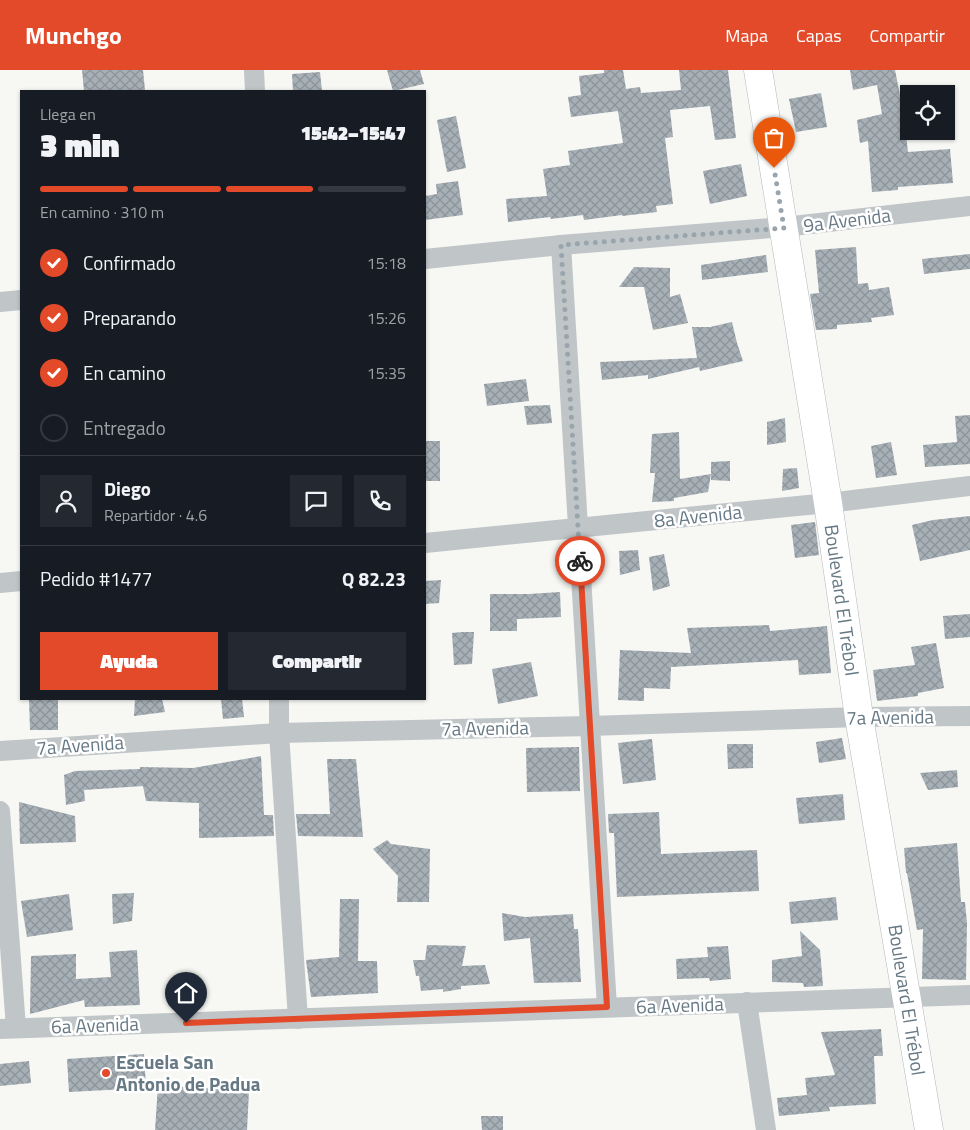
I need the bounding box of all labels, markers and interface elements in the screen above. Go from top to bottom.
text: Munchgo [25,17,122,53]
text: Mapa [725,22,768,49]
text: Capas [796,22,842,49]
text: Compartir [870,22,945,49]
map controls [900,85,955,140]
button: locate [900,85,955,140]
text: Llega en [40,102,96,126]
pin [753,117,795,168]
text: 15:42–15:47 [301,118,406,147]
text: 3 min [40,121,120,169]
icon: bag [760,124,788,152]
text: En camino · 310 m [40,200,164,224]
street label: 9a Avenida [802,200,893,239]
text: Confirmado [83,248,176,277]
icon: check [40,249,68,277]
text: 15:18 [367,251,406,275]
text: Preparando [83,303,176,332]
icon: check [40,304,68,332]
text: 15:26 [367,306,406,330]
text: En camino [83,358,166,387]
icon: check [40,359,68,387]
text: 15:35 [367,361,406,385]
text: Entregado [83,413,166,442]
text: Diego [104,474,151,503]
button: person [40,475,92,527]
button: chat [290,475,342,527]
button: phone [354,475,406,527]
street label: 8a Avenida [653,496,744,535]
text: Repartidor · 4.6 [104,503,207,527]
street label: Boulevard El Trébol [818,522,867,677]
courier [555,536,605,586]
icon: bike [566,547,594,575]
text: Pedido #1477 [40,564,152,593]
text: Q 82.23 [342,564,406,593]
button: Ayuda [40,632,218,690]
button: Compartir [228,632,406,690]
street label: 7a Avenida [846,701,935,732]
street label: 7a Avenida [441,712,530,743]
street label: 7a Avenida [35,727,125,762]
street label: Boulevard El Trébol [881,922,934,1078]
pin [165,972,207,1023]
icon: home [172,979,200,1007]
street label: 6a Avenida [636,988,725,1021]
street label: 6a Avenida [51,1008,140,1041]
place label: Escuela San Antonio de Padua [116,1047,261,1098]
marker: Escuela San Antonio de Padua [100,1067,112,1079]

